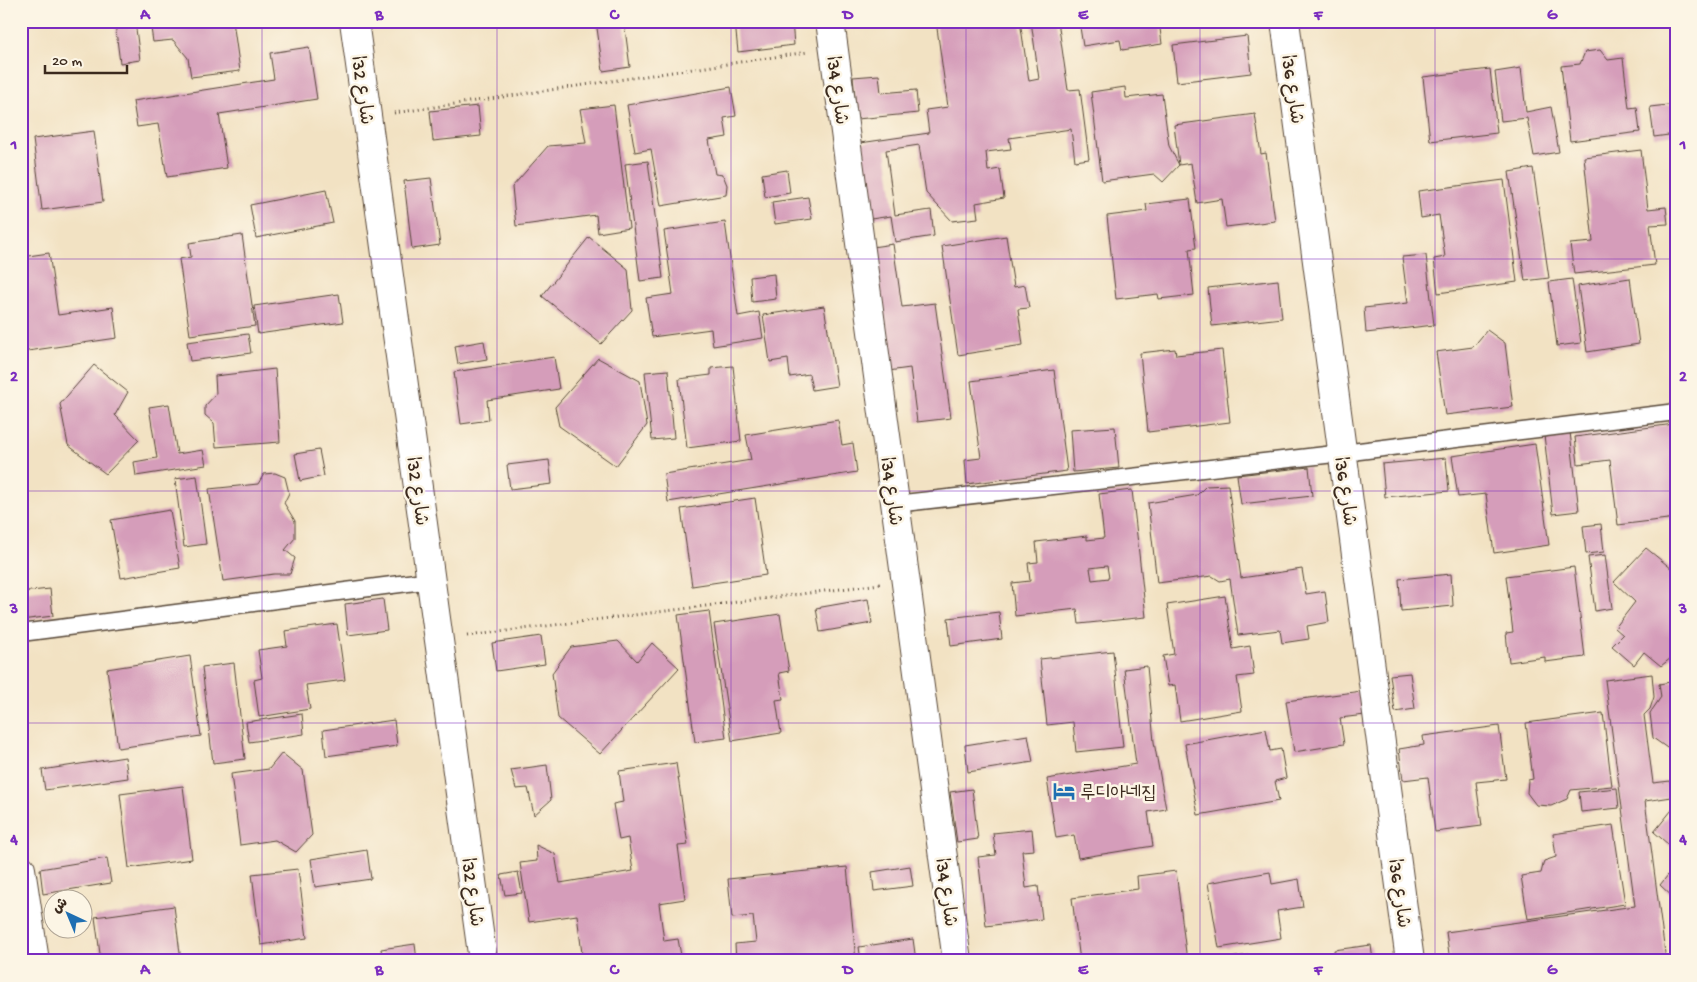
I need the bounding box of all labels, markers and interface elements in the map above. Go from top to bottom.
text: A [139,7,151,26]
text: B [374,7,384,26]
text: C [609,7,620,26]
text: D [841,7,854,26]
text: E [1078,7,1089,26]
text: F [1313,7,1324,26]
text: G [1547,7,1558,26]
scale bar [45,42,128,74]
text: 20 m [52,53,82,71]
street label: شارع 36ا [1274,53,1307,126]
street label: شارع 32ا [344,54,377,126]
street label: شارع 34ا [819,55,852,126]
text: 1 [10,137,17,156]
text: 1 [1679,137,1686,156]
text: 2 [10,369,18,388]
text: 2 [1679,369,1687,388]
street label: شارع 32ا [399,455,432,527]
street label: شارع 36ا [1327,455,1360,528]
street label: شارع 34ا [873,456,906,527]
text: 3 [9,601,18,620]
text: 3 [1678,601,1687,620]
hotel icon: 루디아네집 [1051,778,1077,804]
place label: 루디아네집 [1080,783,1156,806]
text: 4 [9,832,18,851]
text: 4 [1678,832,1687,851]
street label: شارع 32ا [454,856,487,928]
street label: شارع 34ا [928,857,961,928]
street label: شارع 36ا [1381,857,1414,930]
north arrow [42,890,92,940]
text: ش [49,895,72,918]
text: A [139,962,151,981]
text: B [374,962,384,981]
text: C [609,962,620,981]
text: D [841,962,854,981]
text: E [1078,962,1089,981]
text: F [1313,962,1324,981]
text: G [1547,962,1558,981]

